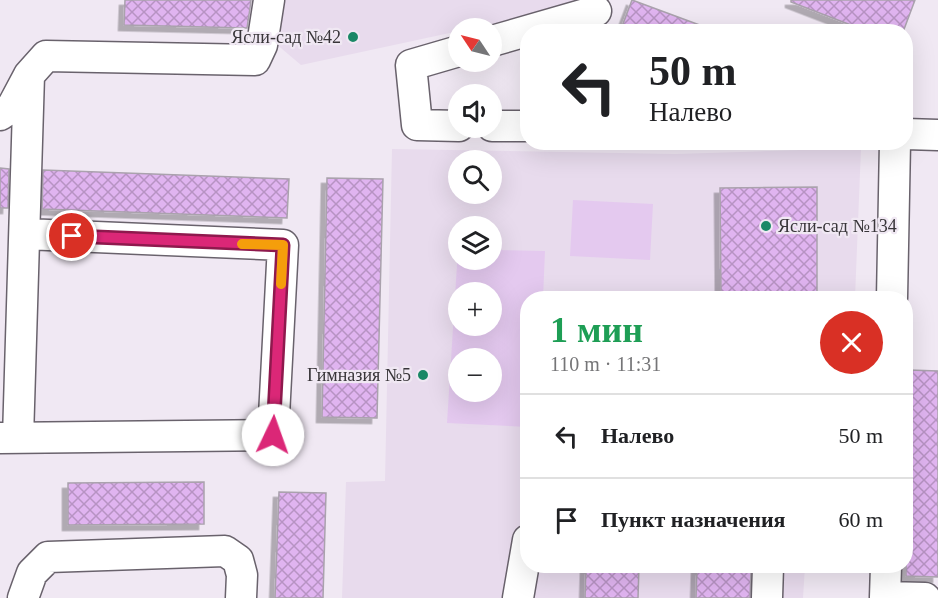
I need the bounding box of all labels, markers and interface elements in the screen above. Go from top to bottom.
north arrow [448,18,502,72]
map controls [448,18,502,402]
place label: Ясли-сад №42 [231,27,341,47]
marker: Ясли-сад №42 [346,30,360,44]
icon: left [550,48,628,126]
text: 50 m [649,48,737,94]
button: sound [448,84,502,138]
text: Налево [649,97,732,127]
button: search [448,150,502,204]
pin [46,210,97,261]
button: layers [448,216,502,270]
place label: Ясли-сад №134 [778,216,897,236]
icon: arrive [55,219,88,252]
marker: Ясли-сад №134 [759,219,773,233]
button: + [448,282,502,336]
text: 1 мин [550,310,643,350]
button: close [820,311,883,374]
button: − [448,348,502,402]
text: 110 m · 11:31 [550,353,661,375]
place label: Гимназия №5 [307,365,411,385]
marker: Гимназия №5 [416,368,430,382]
position arrow [241,403,305,467]
icon: left [550,420,583,453]
text: Налево [601,423,674,448]
text: 50 m [838,423,883,448]
icon: arrive [550,504,583,537]
text: Пункт назначения [601,507,786,532]
text: 60 m [838,507,883,532]

